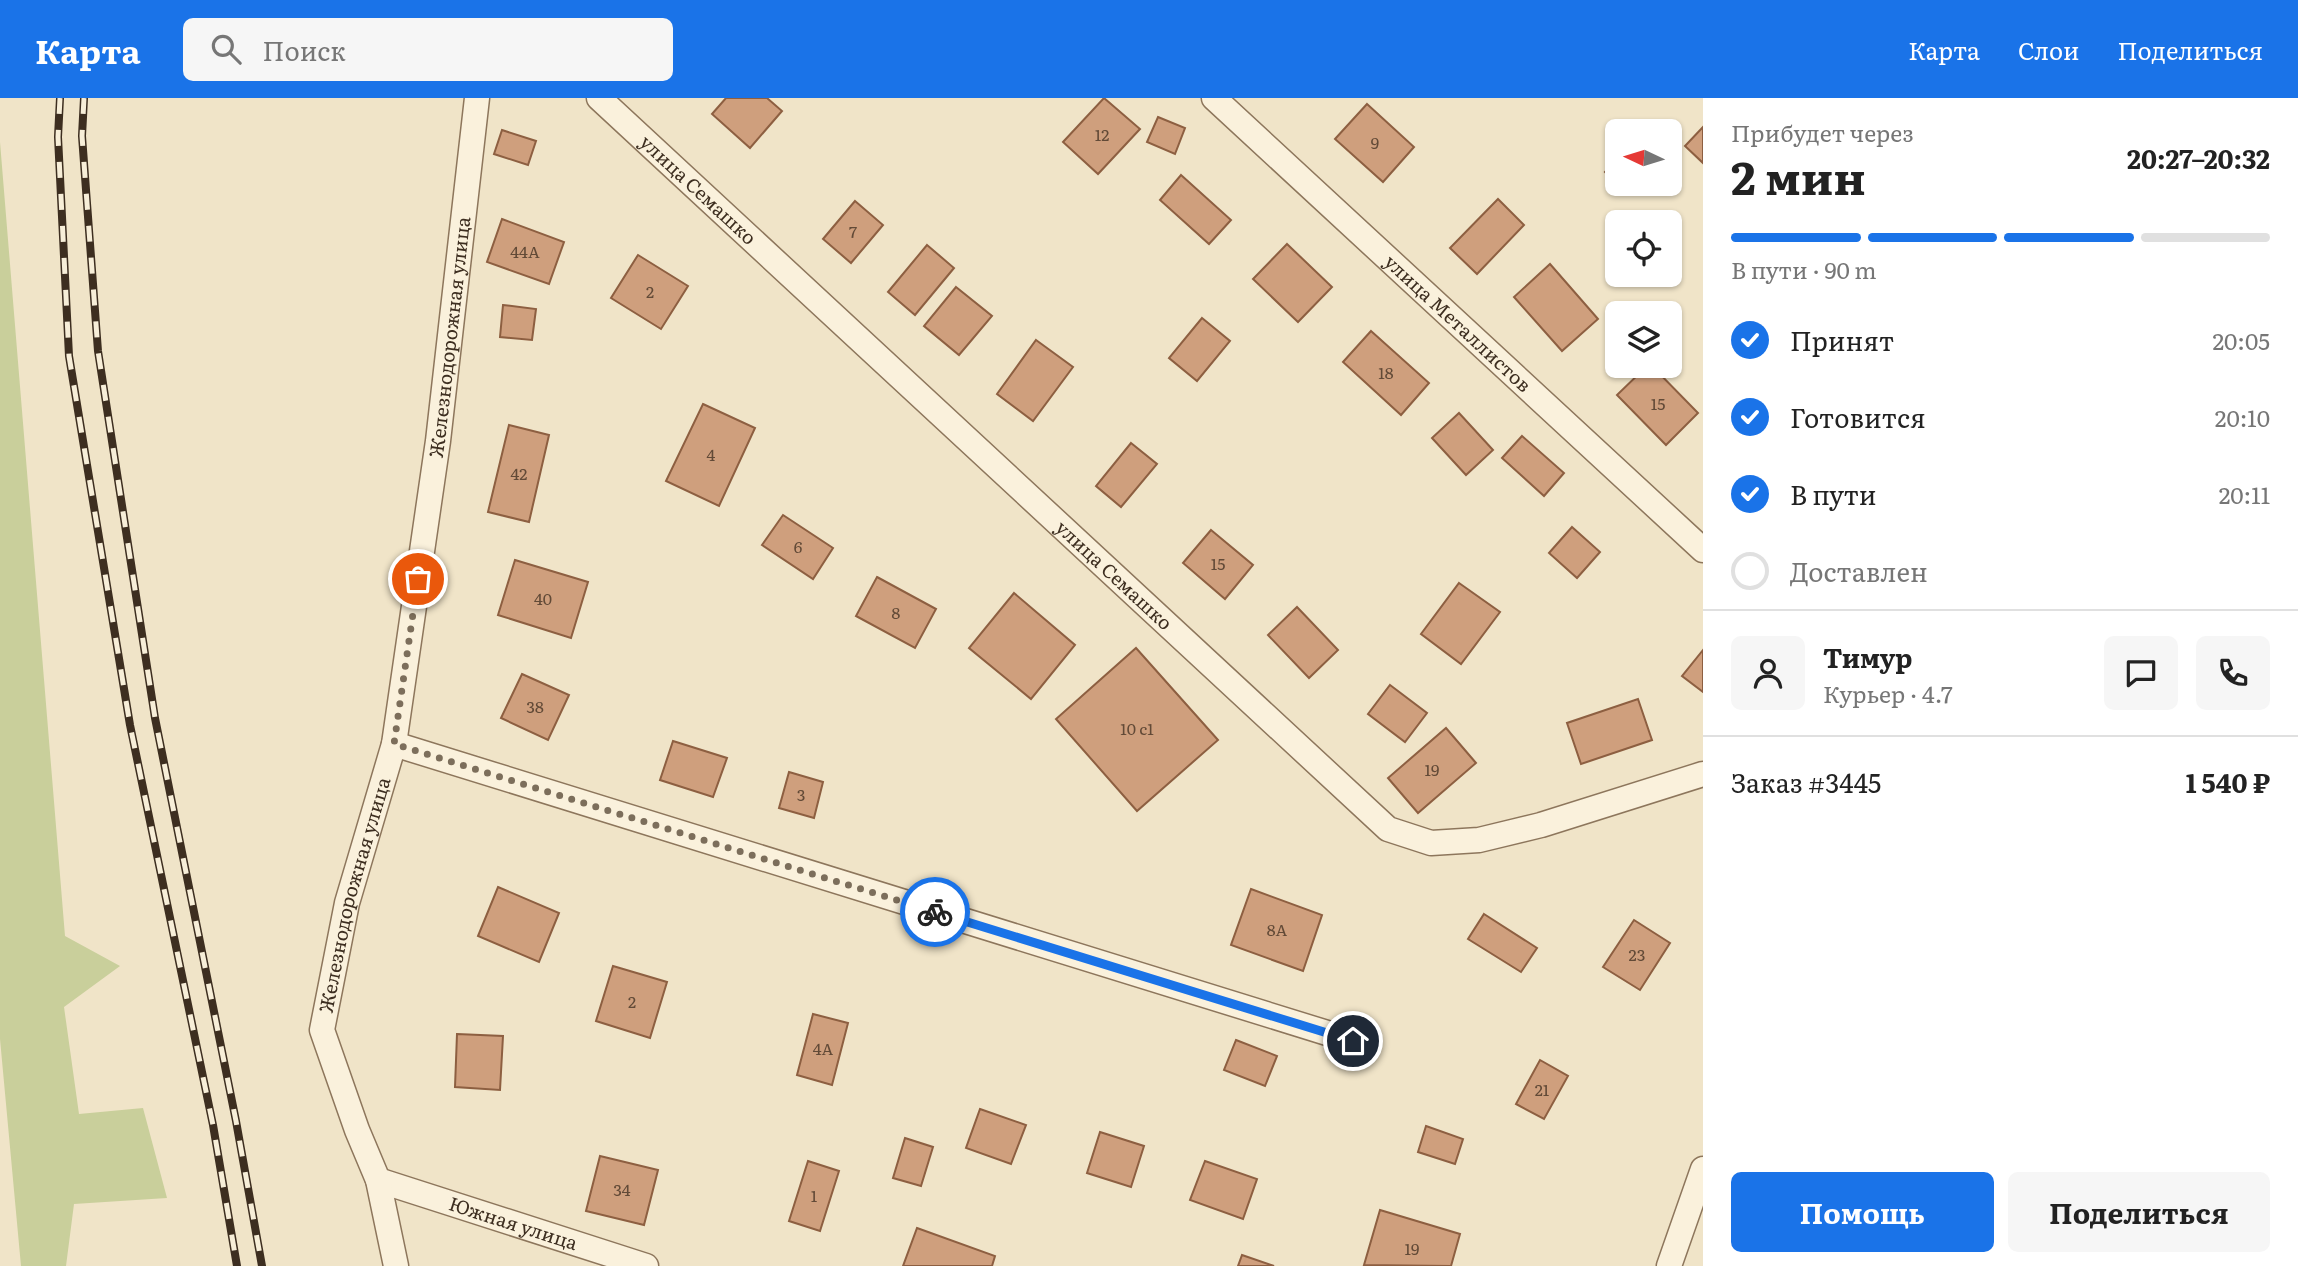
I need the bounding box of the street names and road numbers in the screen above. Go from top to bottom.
street label: улица Семашко [634,128,763,250]
street label: Железнодорожная улица [421,214,476,459]
street label: улица Металлистов [1379,247,1538,398]
street label: улица Семашко [1050,513,1179,636]
street label: Железнодорожная улица [311,773,397,1015]
street label: Южная улица [446,1189,582,1256]

